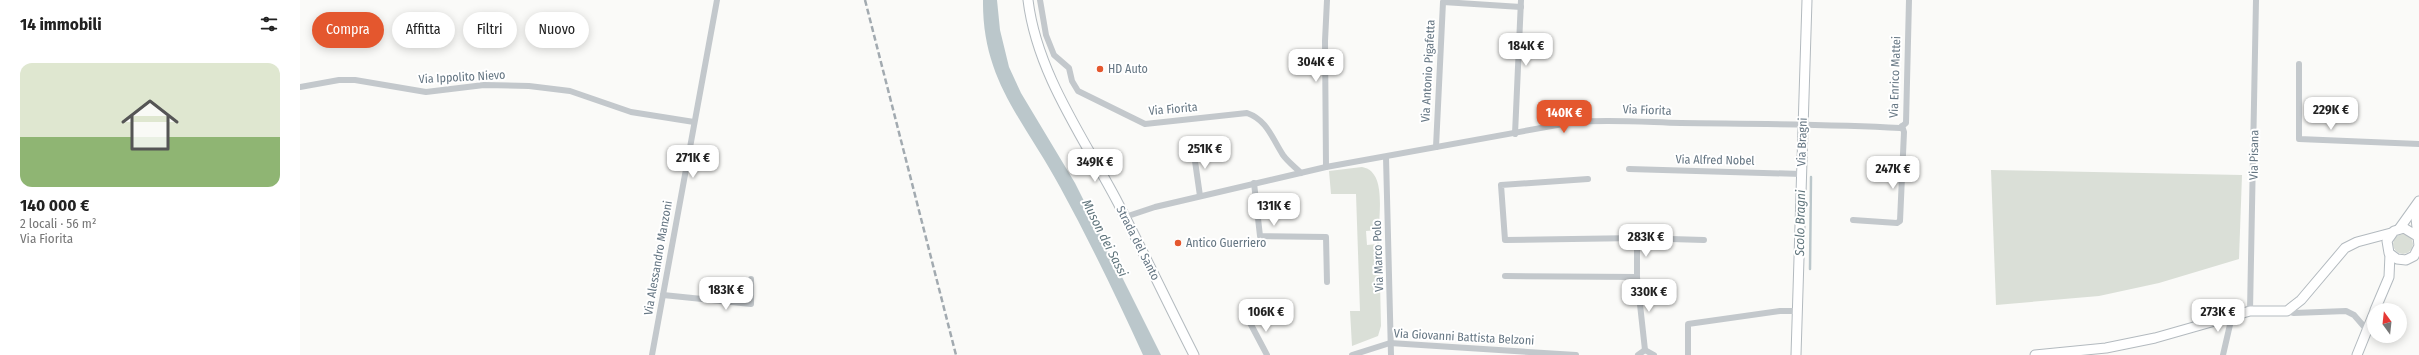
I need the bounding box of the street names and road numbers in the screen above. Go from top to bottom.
street label: Via Antonio Pigafetta [1418,19,1438,123]
street label: Via Enrico Mattei [1887,36,1903,118]
street label: Via Ippolito Nievo [418,68,506,86]
street label: Via Fiorita [1148,100,1198,118]
street label: Via Fiorita [1622,102,1672,118]
street label: Via Bragni [1794,117,1810,167]
street label: Via Pisana [2247,130,2261,180]
street label: Via Alfred Nobel [1675,152,1755,168]
street label: Via Alessandro Manzoni [641,200,675,316]
street label: Strada del Santo [1113,204,1163,282]
street label: Via Marco Polo [1370,220,1386,292]
street label: Via Giovanni Battista Belzoni [1393,326,1535,348]

